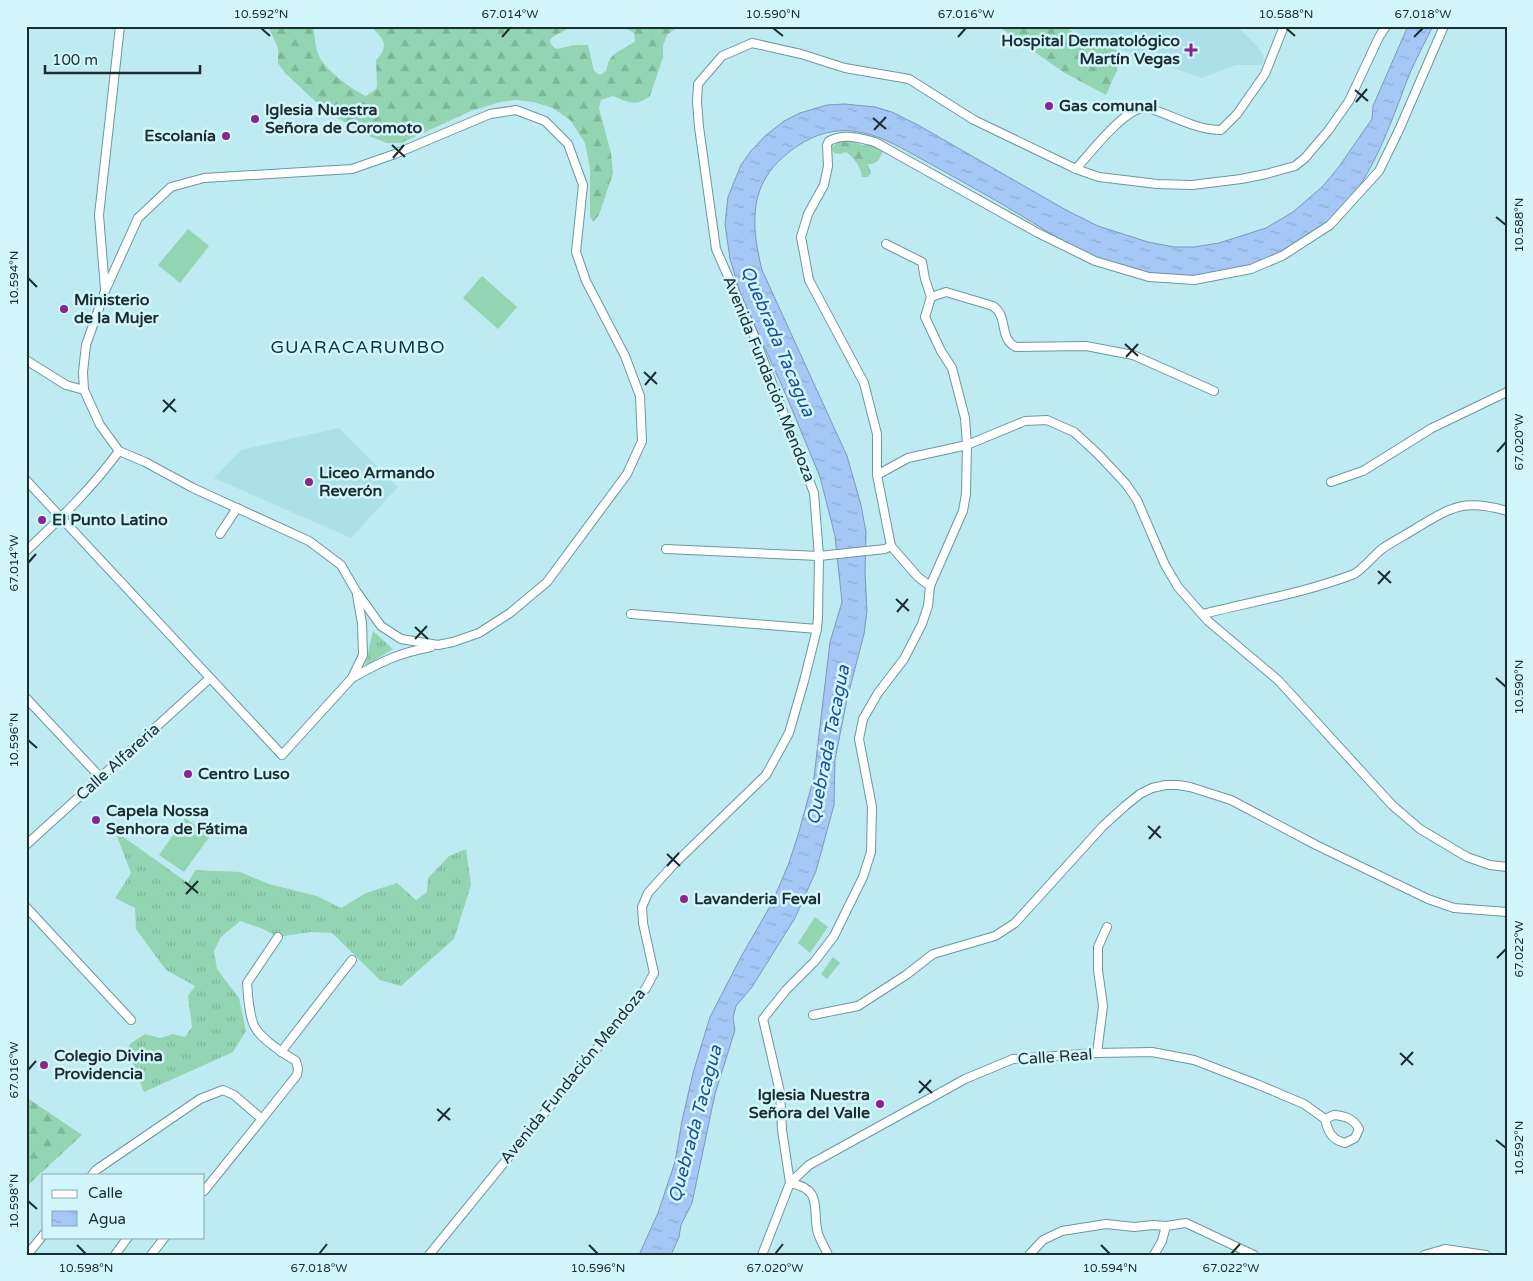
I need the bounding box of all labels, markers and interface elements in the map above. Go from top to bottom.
text: 10.592°N [234,7,288,21]
text: 67.014°W [482,7,538,21]
text: 10.590°N [746,7,800,21]
text: 67.016°W [938,7,994,21]
text: 10.588°N [1259,7,1313,21]
text: 67.018°W [1395,7,1451,21]
place label: Hospital Dermatológico Martín Vegas [1001,31,1180,69]
scale bar [45,42,200,74]
marker: Hospital Dermatológico Martín Vegas [1184,43,1198,57]
text: 100 m [52,51,98,69]
place label: Gas comunal [1059,96,1157,116]
place label: Iglesia Nuestra Señora de Coromoto [265,100,423,138]
marker: Gas comunal [1043,100,1055,112]
marker: Iglesia Nuestra Señora de Coromoto [249,113,261,125]
place label: Escolanía [144,126,216,146]
marker: Escolanía [220,130,232,142]
text: 10.588°N [1512,198,1526,252]
text: 10.594°N [7,251,21,305]
water label: Quebrada Tacagua [736,262,820,421]
street label: Avenida Fundación Mendoza [718,273,820,485]
place label: Ministerio de la Mujer [74,290,160,328]
marker: Ministerio de la Mujer [58,303,70,315]
district label: GUARACARUMBO [270,336,446,358]
text: 67.020°W [1512,414,1526,470]
place label: Liceo Armando Reverón [319,463,435,501]
marker: Liceo Armando Reverón [303,476,315,488]
place label: El Punto Latino [52,510,168,530]
marker: El Punto Latino [36,514,48,526]
text: 67.014°W [7,535,21,591]
text: 10.590°N [1512,660,1526,714]
water label: Quebrada Tacagua [802,663,854,827]
text: 10.596°N [7,713,21,767]
street label: Calle Alfareria [72,719,164,805]
place label: Centro Luso [198,764,290,784]
marker: Centro Luso [182,768,194,780]
place label: Capela Nossa Senhora de Fátima [106,801,248,839]
marker: Capela Nossa Senhora de Fátima [90,814,102,826]
place label: Lavanderia Feval [694,889,821,909]
marker: Lavanderia Feval [678,893,690,905]
text: 67.022°W [1512,921,1526,977]
street label: Avenida Fundación Mendoza [496,984,650,1168]
text: 67.016°W [7,1042,21,1098]
water label: Quebrada Tacagua [663,1042,727,1205]
street label: Calle Real [1017,1044,1093,1070]
place label: Colegio Divina Providencia [54,1046,163,1084]
marker: Colegio Divina Providencia [38,1059,50,1071]
place label: Iglesia Nuestra Señora del Valle [749,1085,870,1123]
marker: Iglesia Nuestra Señora del Valle [874,1098,886,1110]
text: 10.592°N [1512,1121,1526,1175]
text: 10.598°N [7,1174,21,1228]
legend [42,1174,205,1238]
text: Calle [88,1184,123,1202]
text: Agua [88,1210,126,1228]
text: 10.598°N [59,1261,113,1275]
text: 67.018°W [291,1261,347,1275]
text: 10.596°N [571,1261,625,1275]
text: 67.020°W [747,1261,803,1275]
text: 10.594°N [1083,1261,1137,1275]
text: 67.022°W [1203,1261,1259,1275]

